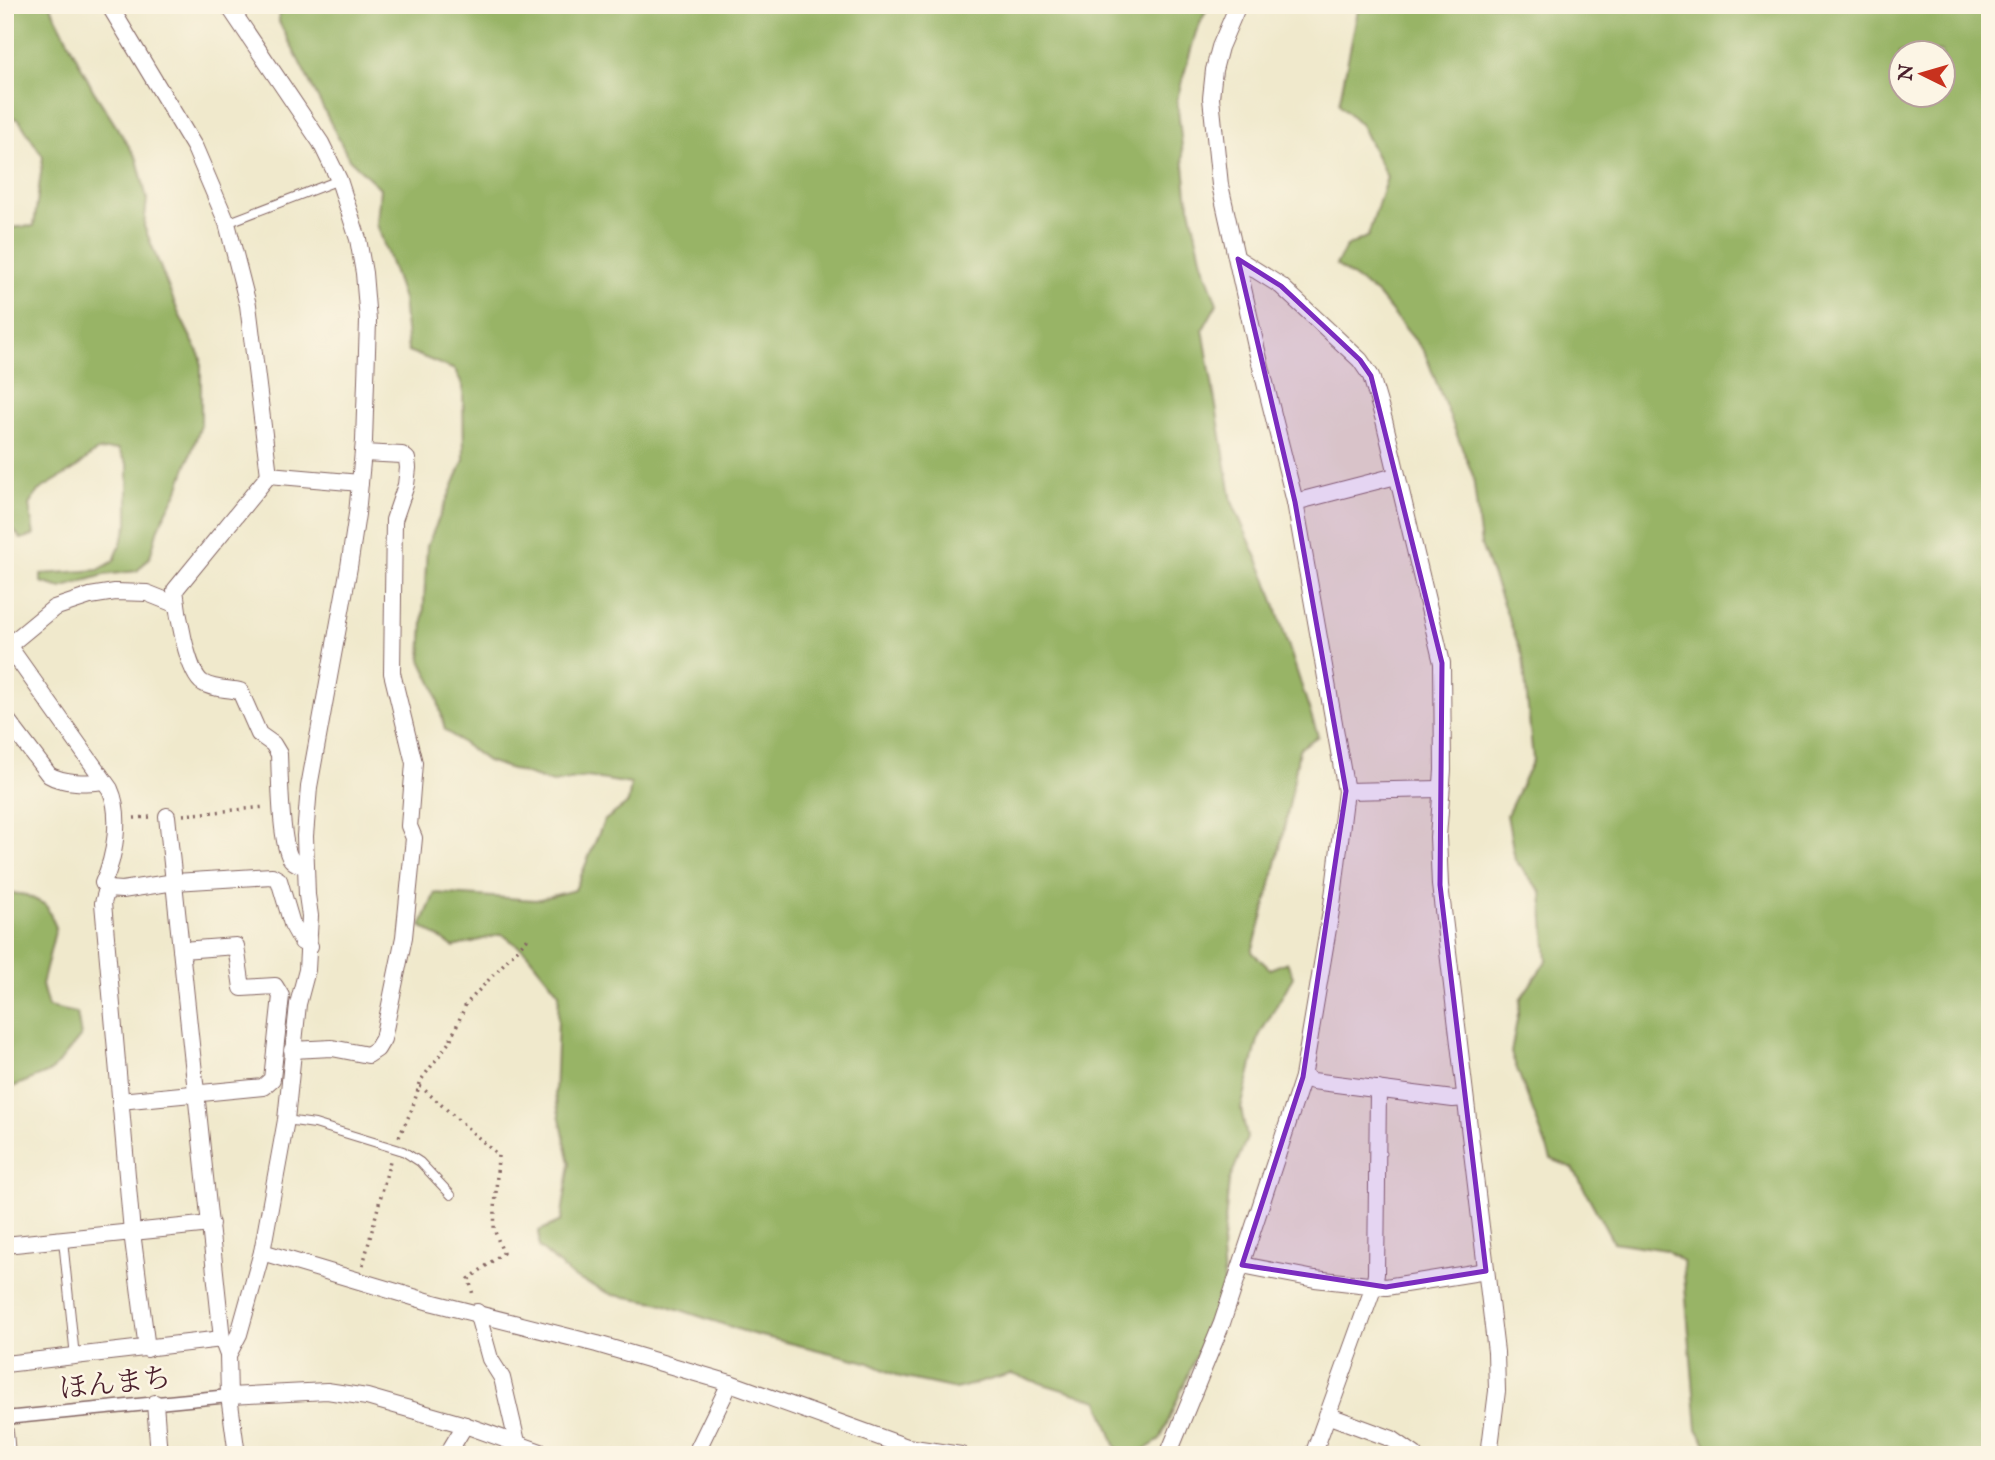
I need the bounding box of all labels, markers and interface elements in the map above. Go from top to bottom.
north arrow [1886,38,1956,108]
text: N [1894,63,1920,83]
street label: ほんまち [58,1361,173,1408]

